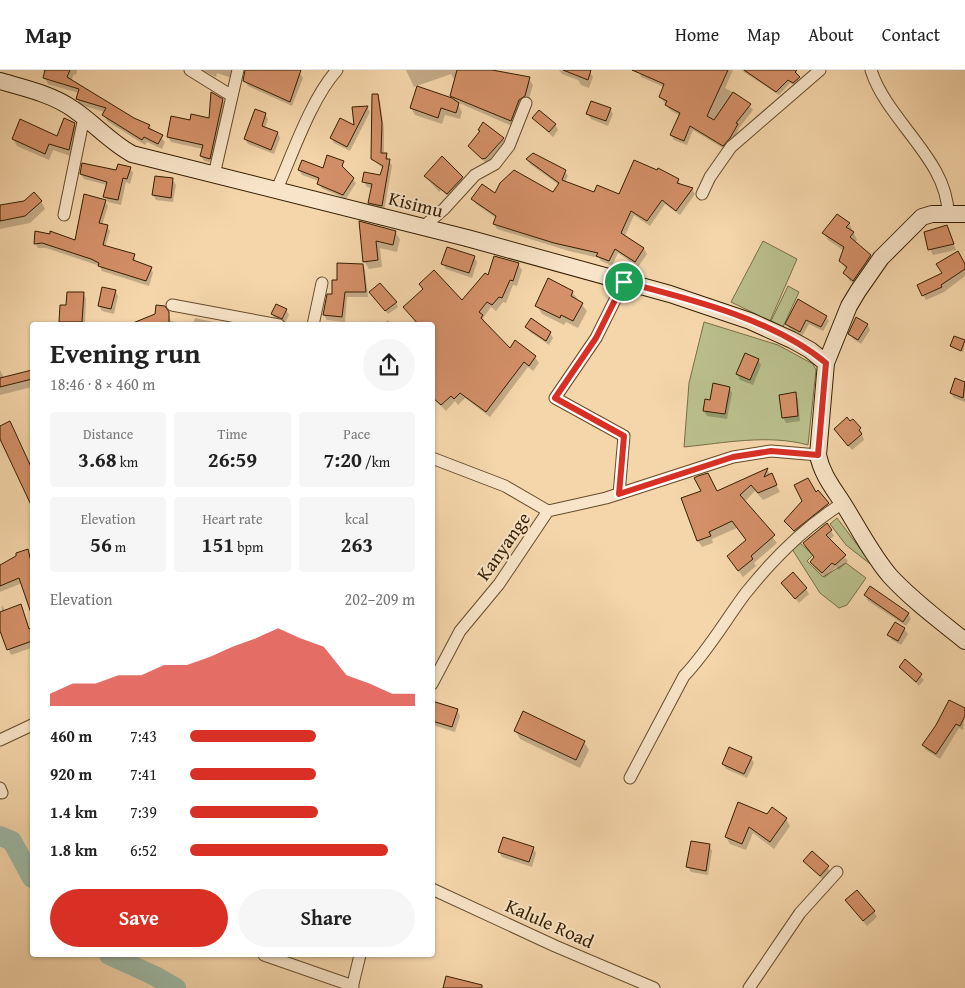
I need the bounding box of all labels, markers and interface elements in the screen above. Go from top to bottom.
text: Map [25,17,72,52]
text: Home [675,21,719,48]
text: Map [747,21,780,48]
text: About [808,21,854,48]
text: Contact [882,21,940,48]
street label: Kisimu [386,184,447,224]
pin [603,261,645,303]
icon: arrive [610,268,638,296]
text: Evening run [50,332,201,373]
button: share [363,339,415,391]
text: 18:46 · 8 × 460 m [50,372,155,396]
text: Distance [83,424,133,444]
text: Time [218,424,247,444]
text: Pace [343,424,370,444]
text: 3.68 [78,444,117,475]
text: 26:59 [208,444,257,475]
text: 7:20 [323,444,362,475]
text: km [117,452,138,472]
text: /km [362,452,390,472]
street label: Kanyange [469,506,537,586]
text: Elevation [81,509,136,529]
text: Heart rate [202,509,263,529]
text: kcal [345,509,369,529]
text: 56 [90,529,112,560]
text: 151 [202,529,234,560]
text: 263 [341,529,373,560]
text: m [112,537,126,557]
text: bpm [234,537,263,557]
text: Elevation [50,587,113,611]
text: 202–209 m [345,587,415,611]
text: 460 m [50,724,92,748]
text: 7:43 [130,724,157,748]
text: 920 m [50,762,92,786]
text: 7:41 [130,762,157,786]
text: 1.4 km [50,800,97,824]
text: 7:39 [130,800,157,824]
text: 1.8 km [50,838,97,862]
text: 6:52 [130,838,157,862]
button: Save [50,889,228,947]
button: Share [238,889,415,947]
street label: Kalule Road [501,891,599,955]

